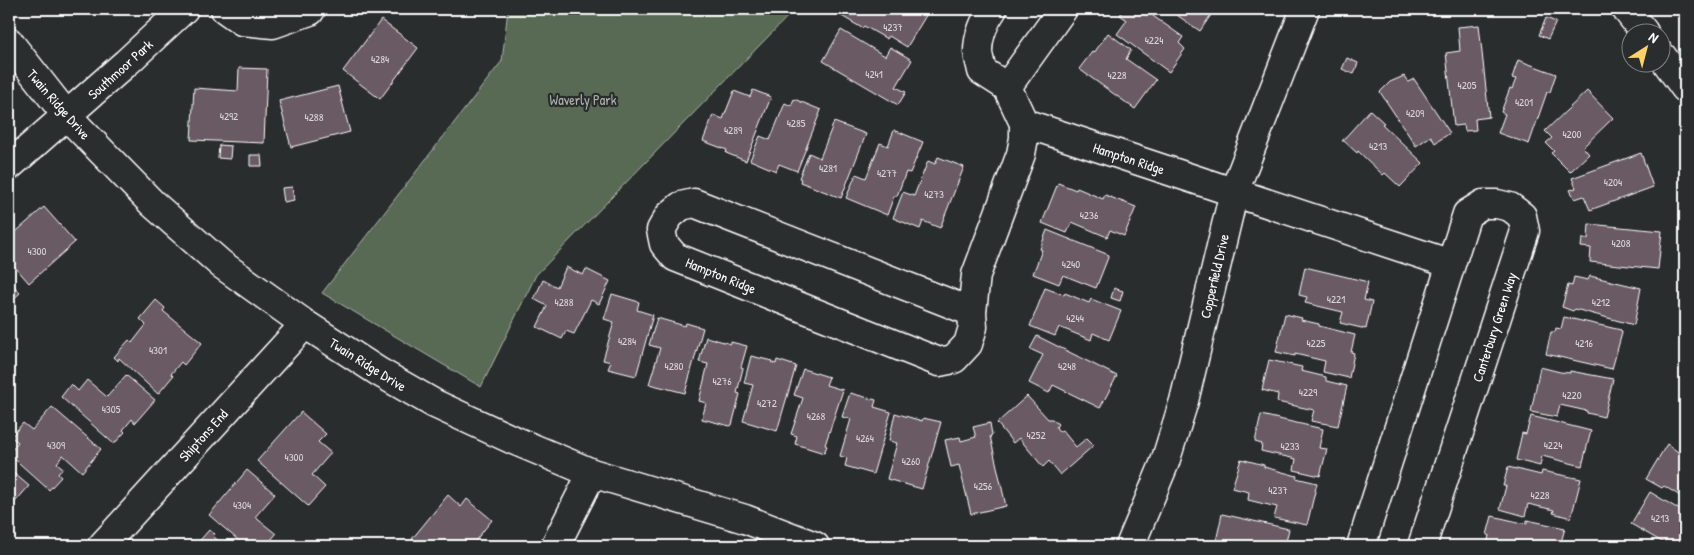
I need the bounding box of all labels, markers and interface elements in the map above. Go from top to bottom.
house number: 4237 [883,20,903,34]
north arrow [1622,22,1672,72]
text: N [1645,27,1663,47]
house number: 4224 [1145,33,1163,47]
street label: Southmoor Park [83,35,157,103]
house number: 4284 [371,52,389,66]
street label: Twain Ridge Drive [22,65,95,144]
house number: 4241 [865,67,883,81]
house number: 4228 [1107,68,1127,82]
house number: 4205 [1458,78,1477,92]
park label: Waverly Park [550,90,617,110]
house number: 4201 [1515,95,1533,109]
house number: 4209 [1406,106,1424,120]
house number: 4292 [220,109,238,123]
house number: 4288 [305,110,324,124]
house number: 4285 [787,116,806,130]
house number: 4289 [724,123,742,137]
house number: 4200 [1562,127,1582,141]
street label: Hampton Ridge [1090,137,1168,180]
house number: 4213 [1369,139,1387,153]
house number: 4281 [819,161,837,175]
house number: 4277 [877,166,897,180]
house number: 4204 [1604,175,1622,189]
house number: 4273 [924,187,944,201]
house number: 4236 [1080,208,1099,222]
street label: Copperfield Drive [1195,231,1234,320]
house number: 4208 [1612,236,1631,250]
house number: 4300 [28,244,47,258]
street label: Hampton Ridge [683,252,759,299]
house number: 4240 [1062,257,1080,271]
street label: Canterbury Green Way [1467,270,1522,384]
house number: 4221 [1327,292,1345,306]
house number: 4288 [555,295,574,309]
house number: 4212 [1592,295,1610,309]
house number: 4244 [1066,311,1084,325]
street label: Twain Ridge Drive [325,333,411,396]
house number: 4284 [618,334,636,348]
house number: 4225 [1306,336,1326,350]
house number: 4216 [1575,336,1593,350]
house number: 4301 [149,343,167,357]
house number: 4280 [665,359,684,373]
house number: 4248 [1058,359,1076,373]
house number: 4276 [712,374,732,388]
house number: 4229 [1299,385,1317,399]
house number: 4220 [1562,388,1582,402]
house number: 4272 [757,396,777,410]
house number: 4305 [102,402,121,416]
street label: Shiptons End [174,404,233,466]
house number: 4268 [807,409,825,423]
house number: 4252 [1026,428,1046,442]
house number: 4264 [856,431,874,445]
house number: 4309 [47,438,65,452]
house number: 4224 [1544,438,1562,452]
house number: 4233 [1280,439,1300,453]
house number: 4300 [285,450,304,464]
house number: 4260 [902,454,920,468]
house number: 4256 [974,479,993,493]
house number: 4237 [1268,483,1288,497]
house number: 4228 [1530,488,1550,502]
house number: 4304 [233,498,251,512]
house number: 4213 [1651,511,1669,525]

